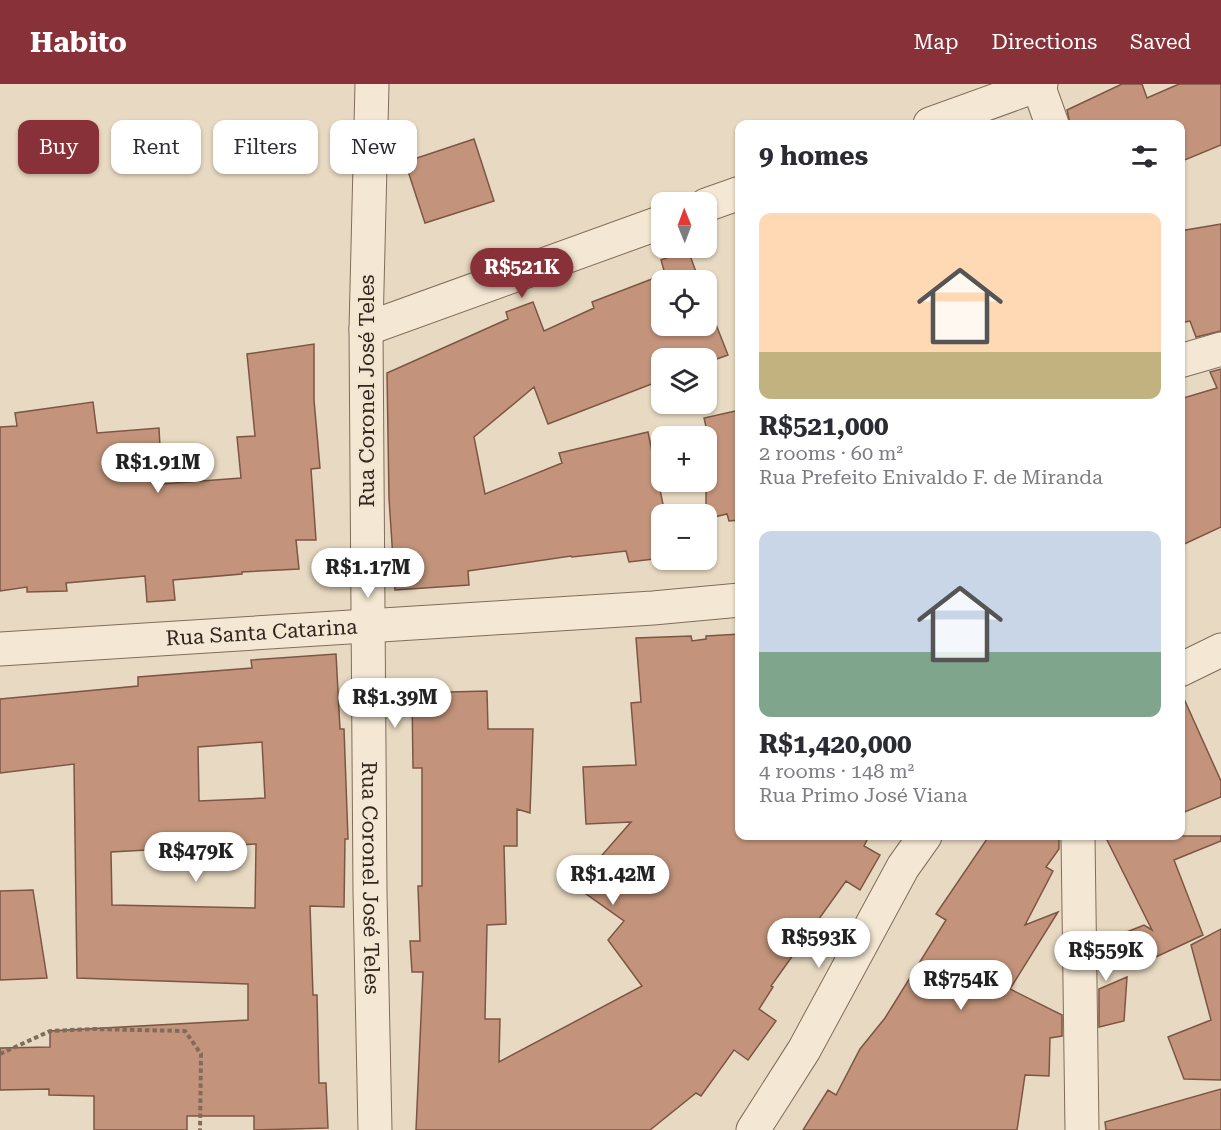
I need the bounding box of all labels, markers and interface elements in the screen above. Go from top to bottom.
text: Habito [30,26,127,59]
text: Map [914,30,958,54]
text: Directions [991,30,1097,54]
text: Saved [1130,30,1191,54]
chip: Buy [18,120,99,174]
chip: Rent [111,120,201,174]
chip: Filters [213,120,318,174]
chip: New [330,120,417,174]
icon: filters [1128,140,1161,173]
text: 9 homes [759,141,868,171]
north arrow [651,192,717,258]
map controls [651,192,717,570]
pin: R$521K [473,248,571,299]
icon: home [906,252,1014,360]
text: R$521K [484,255,560,279]
button: locate [651,270,717,336]
street label: Rua Coronel José Teles [355,274,379,508]
button: layers [651,348,717,414]
text: R$521,000 [759,411,889,441]
button: + [651,426,717,492]
text: 2 rooms · 60 m² [759,441,903,465]
pin: R$1.91M [103,443,213,494]
text: R$1.91M [115,450,201,474]
text: Rua Prefeito Enivaldo F. de Miranda [759,465,1103,489]
button: − [651,504,717,570]
pin: R$1.17M [313,548,423,599]
text: R$1.17M [325,555,411,579]
icon: home [906,570,1014,678]
street label: Rua Santa Catarina [165,615,359,651]
pin: R$1.39M [340,678,450,729]
text: R$1.39M [352,685,438,709]
text: R$1,420,000 [759,729,912,759]
text: 4 rooms · 148 m² [759,759,914,783]
street label: Rua Coronel José Teles [357,761,384,995]
text: Rua Primo José Viana [759,783,968,807]
pin: R$479K [147,832,245,883]
text: R$479K [158,839,234,863]
pin: R$1.42M [558,855,668,906]
text: R$1.42M [570,862,656,886]
pin: R$593K [770,918,868,969]
text: R$593K [781,925,857,949]
pin: R$559K [1057,931,1155,982]
text: R$559K [1068,938,1144,962]
pin: R$754K [912,960,1010,1011]
text: R$754K [923,967,999,991]

